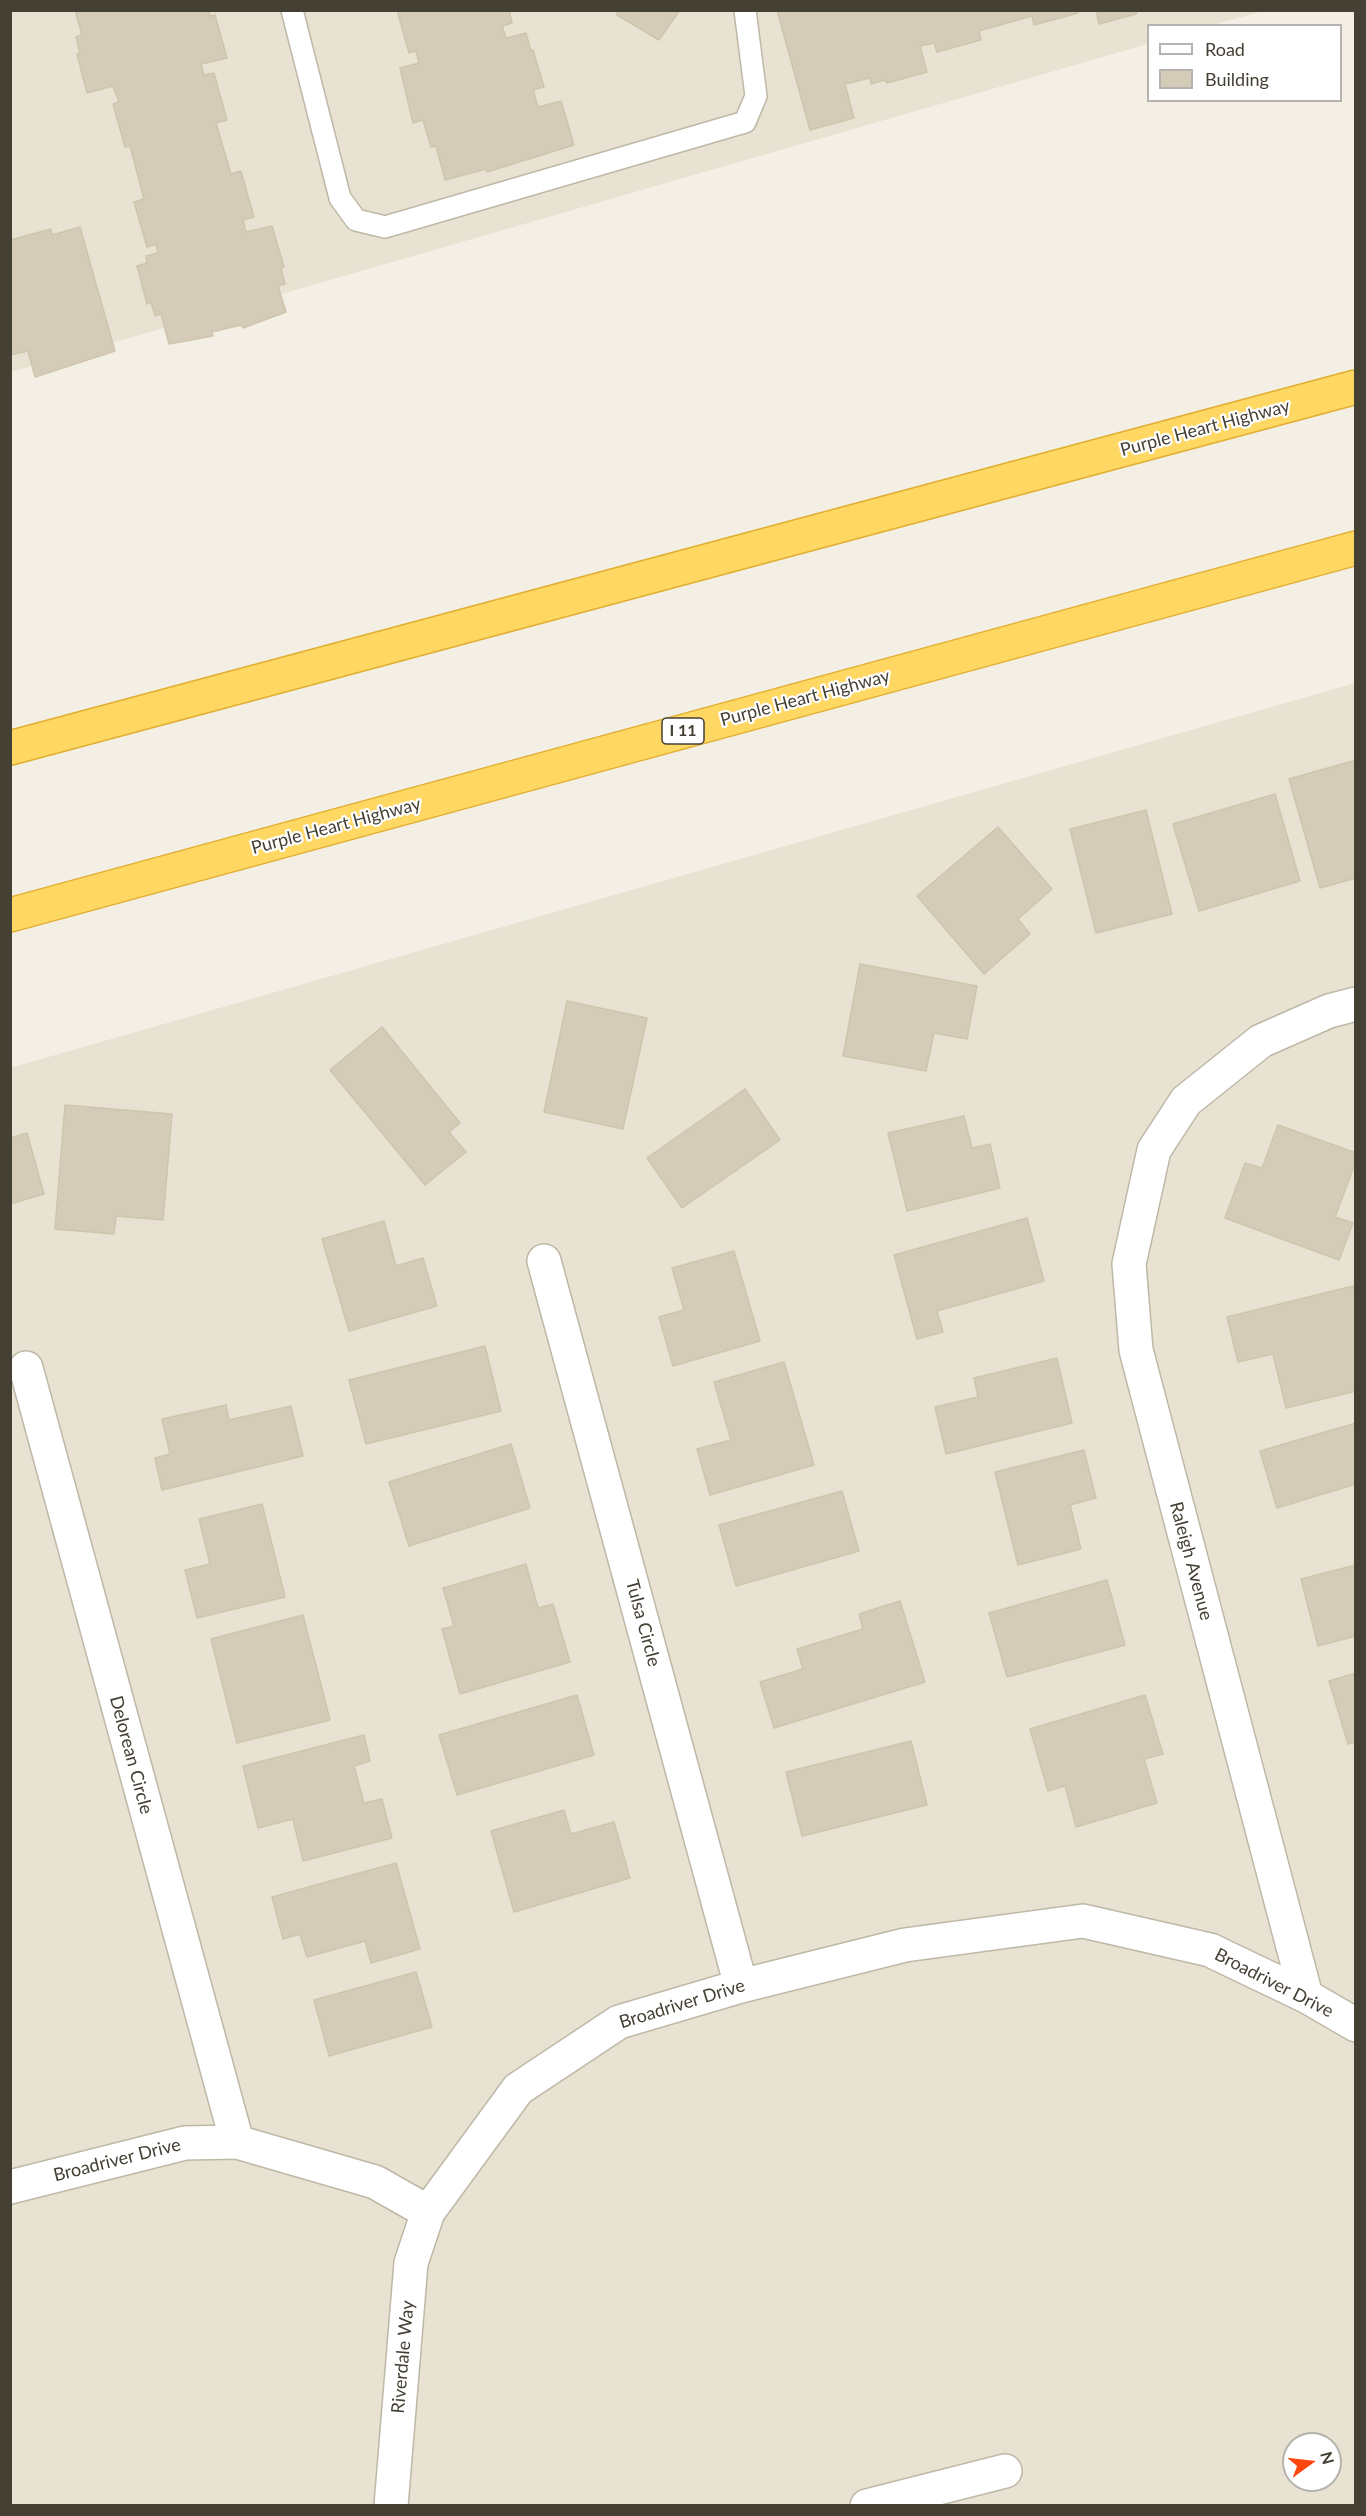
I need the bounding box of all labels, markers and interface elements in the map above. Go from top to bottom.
legend [1147,24,1342,102]
text: Road [1205,38,1245,60]
text: Building [1205,68,1269,90]
street label: Purple Heart Highway [1118,395,1292,461]
street label: Purple Heart Highway [718,665,892,731]
road number: I 11 [662,718,704,744]
street label: Purple Heart Highway [249,793,423,859]
street label: Raleigh Avenue [1165,1499,1217,1623]
street label: Tulsa Circle [621,1577,665,1669]
street label: Delorean Circle [105,1693,157,1817]
street label: Broadriver Drive [1211,1944,1337,2022]
street label: Broadriver Drive [617,1975,747,2033]
street label: Broadriver Drive [51,2134,183,2186]
street label: Riverdale Way [387,2300,419,2414]
north arrow [1282,2432,1342,2492]
text: N [1317,2449,1339,2466]

